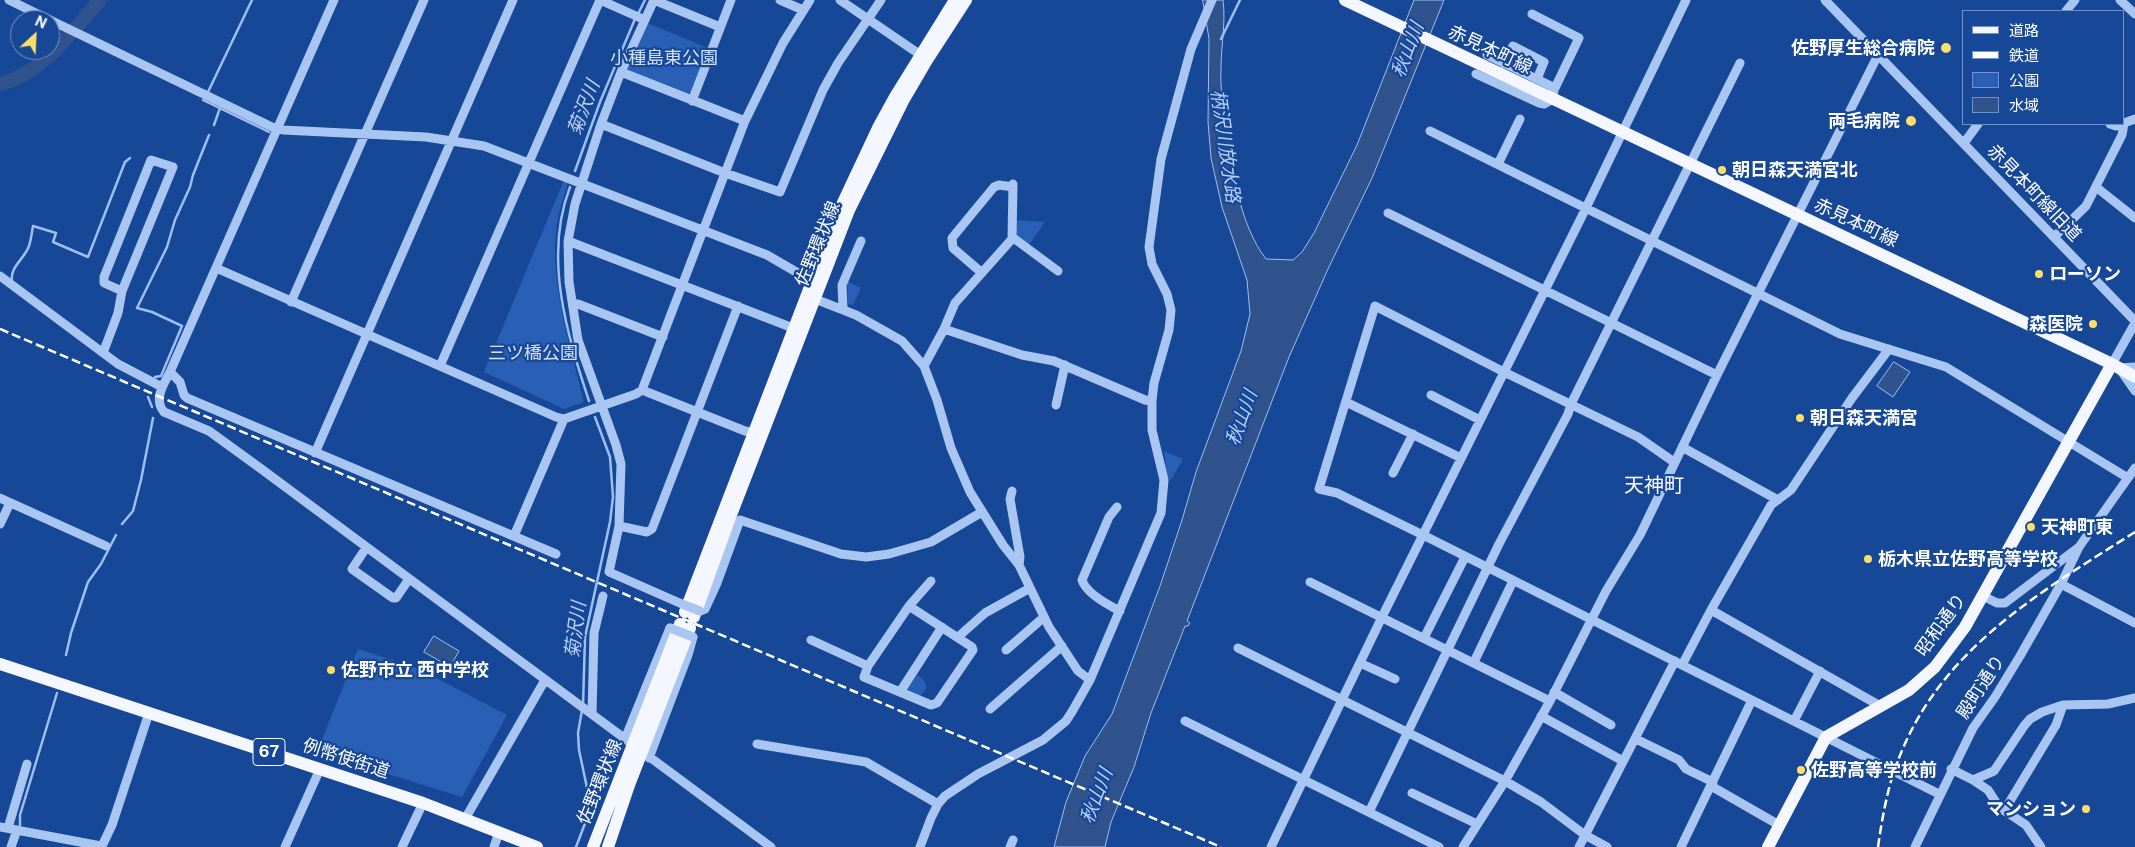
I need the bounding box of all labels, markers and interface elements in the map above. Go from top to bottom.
north arrow [10,10,60,60]
legend [1962,10,2125,125]
text: N [33,13,49,32]
water label: 秋山川 [1387,19,1429,81]
street label: 赤見本町線 [1445,21,1535,79]
text: 道路 [2009,22,2039,39]
place label: 佐野厚生総合病院 [1791,37,1935,59]
marker: 佐野厚生総合病院 [1939,41,1953,55]
park label: 小種島東公園 [610,47,718,69]
text: 鉄道 [2009,47,2039,64]
text: 公園 [2009,72,2039,89]
water label: 菊沢川 [563,77,605,139]
water label: 柄沢川放水路 [1206,88,1244,204]
text: 水域 [2009,97,2039,114]
place label: 両毛病院 [1828,110,1900,132]
marker: 両毛病院 [1904,114,1918,128]
street label: 赤見本町線旧道 [1982,140,2086,246]
place label: 朝日森天満宮北 [1732,159,1858,181]
marker: 朝日森天満宮北 [1716,164,1728,176]
street label: 赤見本町線 [1811,194,1901,252]
street label: 佐野環状線 [791,198,845,290]
place label: ローソン [2049,263,2121,285]
marker: ローソン [2033,268,2045,280]
place label: 森医院 [2029,313,2083,335]
marker: 森医院 [2087,318,2099,330]
park label: 三ツ橋公園 [488,342,578,364]
water label: 秋山川 [1222,387,1262,449]
place label: 朝日森天満宮 [1810,407,1918,429]
marker: 朝日森天満宮 [1794,412,1806,424]
district label: 天神町 [1624,474,1684,498]
place label: 天神町東 [2041,516,2113,538]
marker: 天神町東 [2025,521,2037,533]
place label: 栃木県立佐野高等学校 [1878,548,2058,570]
marker: 栃木県立佐野高等学校 [1862,553,1874,565]
street label: 昭和通り [1911,590,1971,660]
water label: 菊沢川 [561,600,591,660]
street label: 殿町通り [1952,651,2010,723]
place label: 佐野市立 西中学校 [341,659,489,681]
marker: 佐野市立 西中学校 [325,664,337,676]
street label: 例幣使街道 [300,735,392,783]
street label: 佐野環状線 [573,736,627,828]
road number: 67 [253,739,285,766]
place label: 佐野高等学校前 [1811,759,1937,781]
marker: 佐野高等学校前 [1795,764,1807,776]
water label: 秋山川 [1076,765,1118,827]
place label: マンション [1986,798,2076,820]
marker: マンション [2080,803,2092,815]

